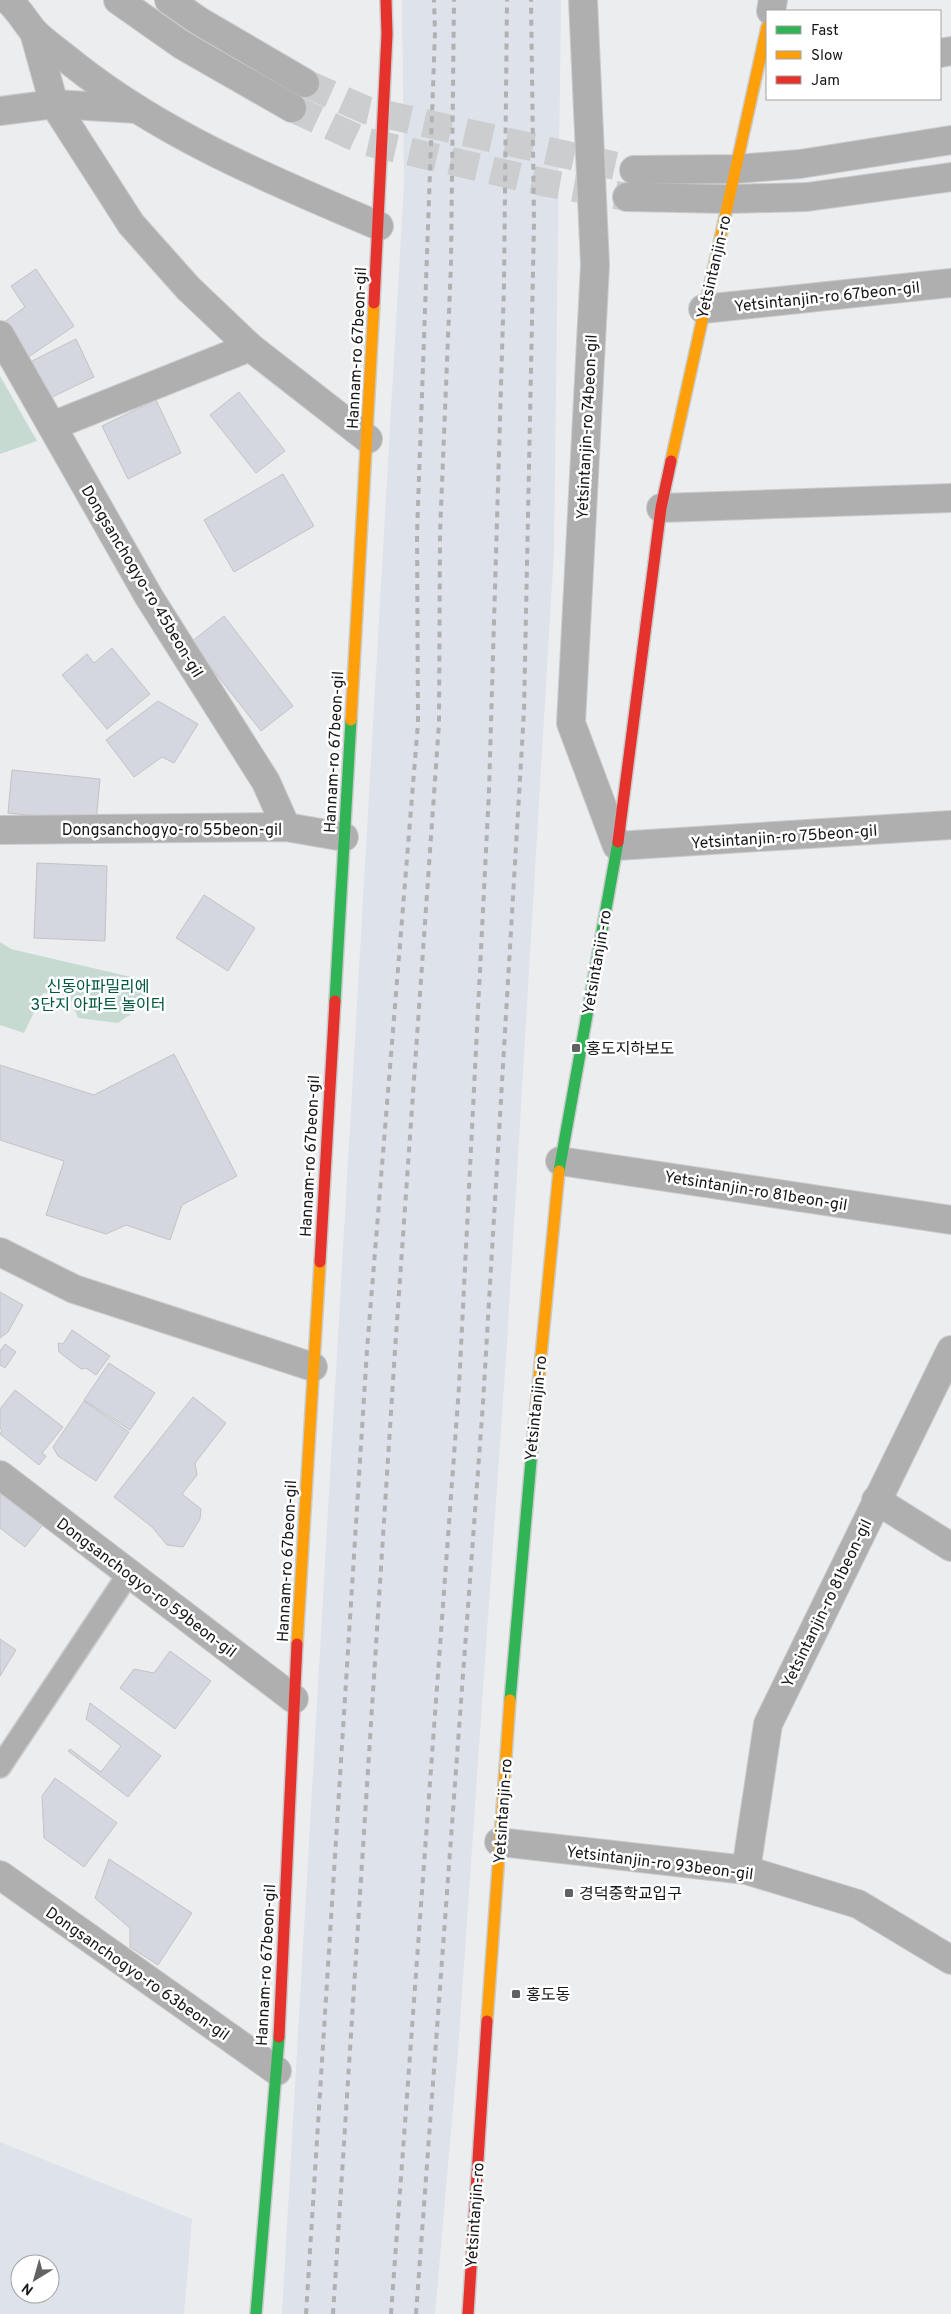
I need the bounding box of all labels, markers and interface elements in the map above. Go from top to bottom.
legend [766,10,941,100]
text: Fast [811,22,839,41]
text: Slow [811,47,843,66]
text: Jam [811,72,840,91]
street label: Yetsintanjin-ro [693,214,737,321]
street label: Hannam-ro 67beon-gil [344,267,372,430]
street label: Yetsintanjin-ro 67beon-gil [733,278,921,318]
street label: Yetsintanjin-ro 74beon-gil [573,334,603,520]
street label: Dongsanchogyo-ro 45beon-gil [76,482,207,682]
street label: Hannam-ro 67beon-gil [321,671,349,834]
street label: Dongsanchogyo-ro 55beon-gil [62,821,282,841]
street label: Yetsintanjin-ro 75beon-gil [690,822,878,854]
street label: Yetsintanjin-ro [579,909,617,1016]
park label: 신동아파밀리에 3단지 아파트 놀이터 [31,978,165,1016]
place label: 홍도지하보도 [586,1040,675,1060]
marker: 홍도지하보도 [570,1042,582,1054]
street label: Hannam-ro 67beon-gil [297,1075,325,1238]
street label: Yetsintanjin-ro 81beon-gil [663,1168,849,1216]
street label: Yetsintanjin-ro [522,1355,552,1462]
street label: Hannam-ro 67beon-gil [274,1480,302,1643]
street label: Dongsanchogyo-ro 59beon-gil [52,1514,240,1663]
street label: Yetsintanjin-ro 81beon-gil [778,1516,877,1691]
street label: Yetsintanjin-ro [490,1758,518,1865]
street label: Yetsintanjin-ro 93beon-gil [565,1843,754,1885]
street label: Hannam-ro 67beon-gil [253,1884,281,2047]
place label: 경덕중학교입구 [579,1885,682,1905]
marker: 경덕중학교입구 [563,1887,575,1899]
street label: Dongsanchogyo-ro 63beon-gil [41,1903,233,2046]
place label: 홍도동 [526,1986,570,2006]
marker: 홍도동 [510,1988,522,2000]
street label: Yetsintanjin-ro [462,2162,490,2269]
north arrow [10,2254,60,2304]
text: N [19,2278,37,2298]

